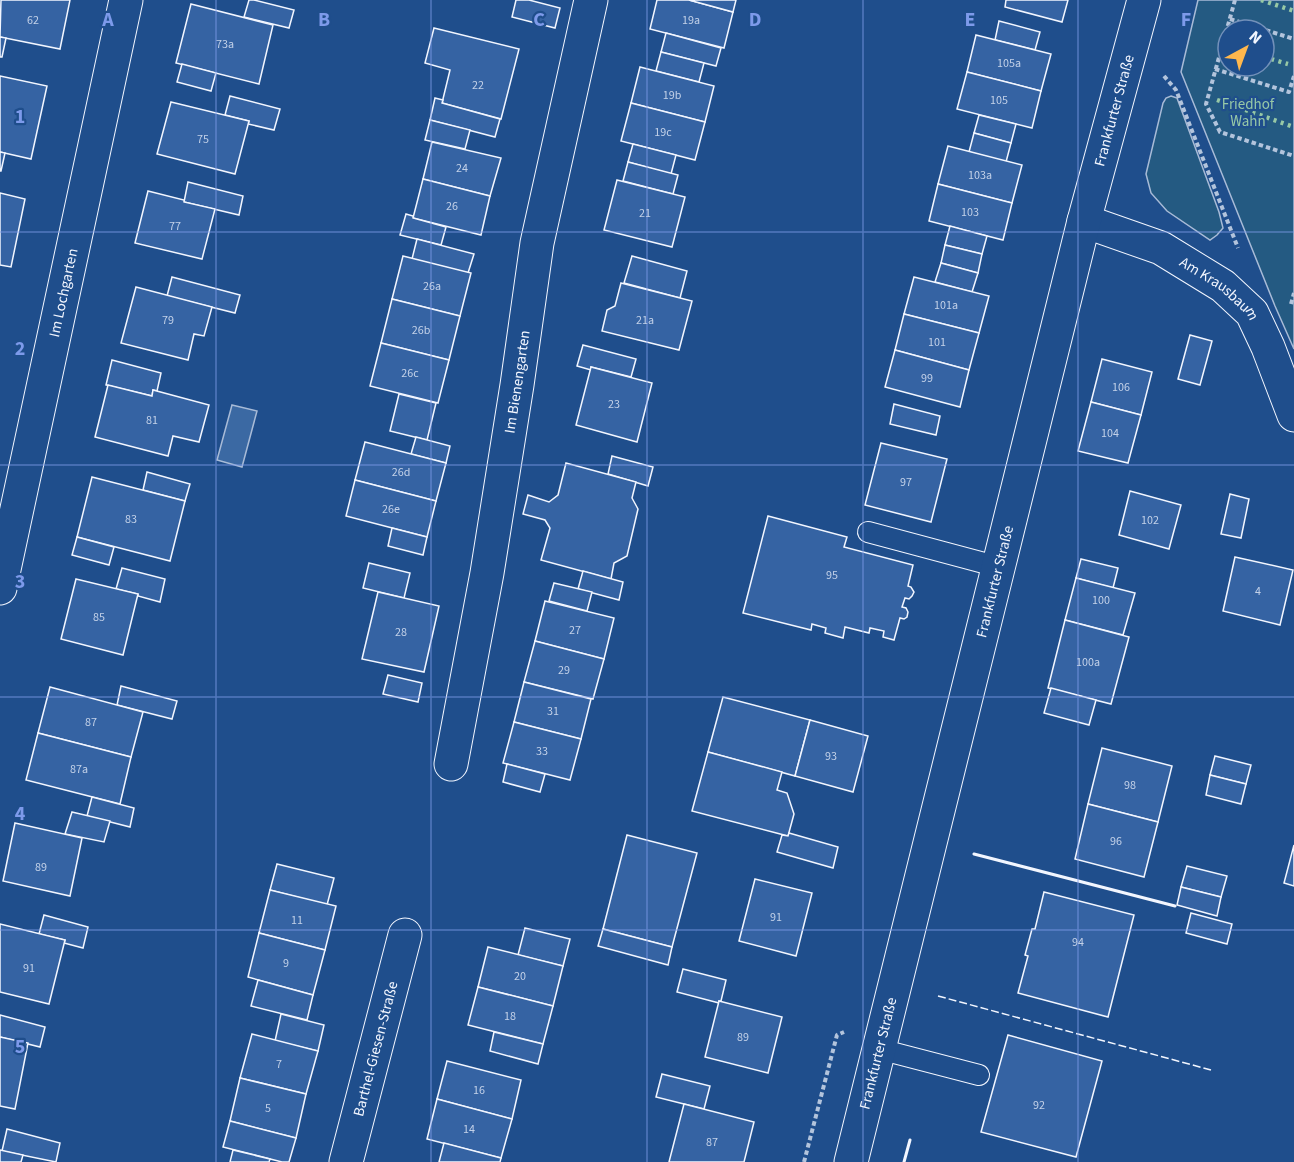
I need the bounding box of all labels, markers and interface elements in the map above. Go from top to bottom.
text: A [101,6,114,34]
text: B [318,6,330,34]
text: C [533,6,545,34]
text: D [749,6,761,34]
text: E [965,6,975,34]
text: F [1181,6,1191,34]
house number: 62 [27,12,39,29]
house number: 19a [682,12,700,29]
north arrow [1216,18,1276,78]
text: N [1244,26,1266,49]
house number: 73a [216,36,234,53]
street label: Frankfurter Straße [1089,52,1140,169]
house number: 105a [997,55,1021,72]
house number: 22 [472,77,484,94]
house number: 19b [663,87,682,104]
house number: 105 [990,92,1008,109]
park label: Friedhof Wahn [1222,94,1275,132]
text: 1 [15,103,25,131]
house number: 19c [654,124,672,141]
house number: 75 [197,131,209,148]
house number: 24 [456,160,468,177]
house number: 103a [968,167,992,184]
house number: 26 [446,198,458,215]
house number: 103 [961,204,979,221]
house number: 21 [639,205,651,222]
house number: 77 [169,218,181,235]
street label: Im Lochgarten [44,246,83,339]
street label: Am Krausbaum [1175,252,1264,324]
house number: 26a [423,278,441,295]
house number: 101a [934,297,958,314]
house number: 79 [162,312,174,329]
house number: 21a [636,312,654,329]
house number: 26b [412,322,431,339]
street label: Im Bienengarten [499,329,536,435]
house number: 101 [928,334,946,351]
text: 2 [15,335,25,363]
house number: 26c [401,365,419,382]
house number: 99 [921,370,933,387]
house number: 106 [1112,379,1130,396]
house number: 23 [608,396,620,413]
house number: 81 [146,412,158,429]
house number: 104 [1101,425,1119,442]
house number: 26d [392,464,410,481]
house number: 97 [900,474,912,491]
house number: 26e [382,501,400,518]
house number: 83 [125,511,137,528]
house number: 102 [1141,512,1159,529]
street label: Frankfurter Straße [971,523,1019,640]
house number: 95 [826,567,838,584]
text: 3 [15,568,25,596]
house number: 4 [1255,583,1261,600]
house number: 100 [1092,592,1110,609]
house number: 85 [93,609,105,626]
house number: 27 [569,622,581,639]
house number: 28 [395,624,407,641]
house number: 100a [1076,654,1100,671]
house number: 29 [558,662,570,679]
house number: 31 [547,703,559,720]
house number: 87 [85,714,97,731]
house number: 33 [536,743,548,760]
house number: 93 [825,748,837,765]
house number: 87a [70,761,88,778]
house number: 98 [1124,777,1136,794]
text: 4 [15,800,26,828]
house number: 96 [1110,833,1122,850]
house number: 89 [35,859,47,876]
house number: 91 [770,909,782,926]
house number: 11 [291,912,303,929]
house number: 94 [1072,934,1084,951]
house number: 9 [283,955,289,972]
house number: 91 [23,960,35,977]
house number: 20 [514,968,526,985]
street label: Barthel-Giesen-Straße [348,979,404,1119]
street label: Frankfurter Straße [854,995,902,1112]
house number: 18 [504,1008,516,1025]
house number: 89 [737,1029,749,1046]
text: 5 [15,1033,25,1061]
house number: 7 [276,1056,282,1073]
house number: 16 [473,1082,485,1099]
house number: 92 [1033,1097,1045,1114]
house number: 5 [265,1100,271,1117]
house number: 14 [463,1121,475,1138]
house number: 87 [706,1134,718,1151]

